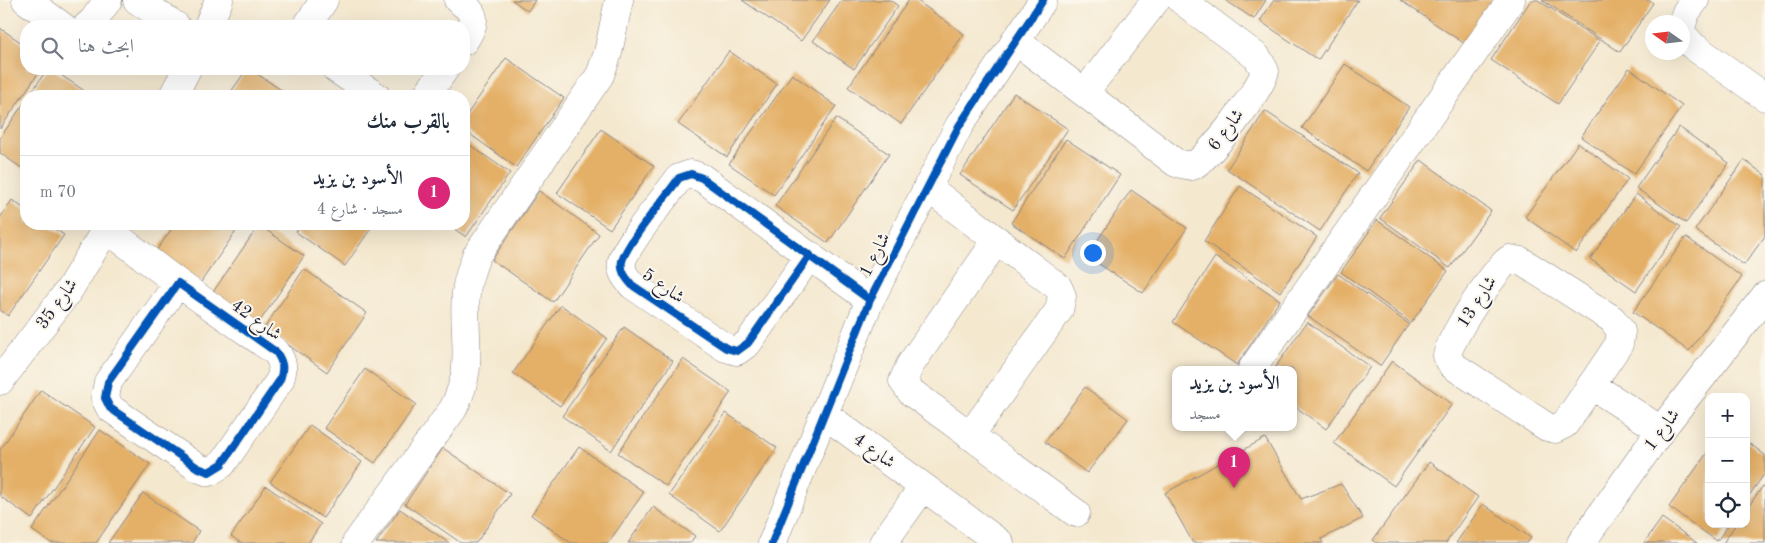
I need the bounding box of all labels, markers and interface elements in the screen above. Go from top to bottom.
north arrow [1645,15,1690,60]
search box [20,20,470,75]
icon: search [38,34,66,62]
text: ابحث هنا [78,38,134,57]
street label: شارع 6 [1205,106,1251,157]
text: بالقرب منك [367,112,450,133]
text: الأسود بن يزيد [313,170,403,189]
text: 70 m [40,185,76,201]
text: 1 [429,185,439,201]
text: مسجد · شارع 4 [317,202,403,218]
street label: شارع 1 [856,230,898,282]
your location [1080,240,1106,266]
street label: شارع 5 [636,265,687,311]
street label: شارع 13 [1454,273,1504,334]
street label: شارع 35 [33,276,85,335]
street label: شارع 42 [225,296,284,348]
popup [1172,366,1297,431]
text: الأسود بن يزيد [1189,375,1280,394]
map controls [1705,393,1750,528]
button: + [1705,393,1750,438]
street label: شارع 1 [1641,406,1687,457]
text: مسجد [1189,407,1221,423]
street label: شارع 4 [847,430,898,476]
button: − [1705,438,1750,483]
pin: 1 [1218,447,1250,488]
button: locate [1705,483,1750,528]

